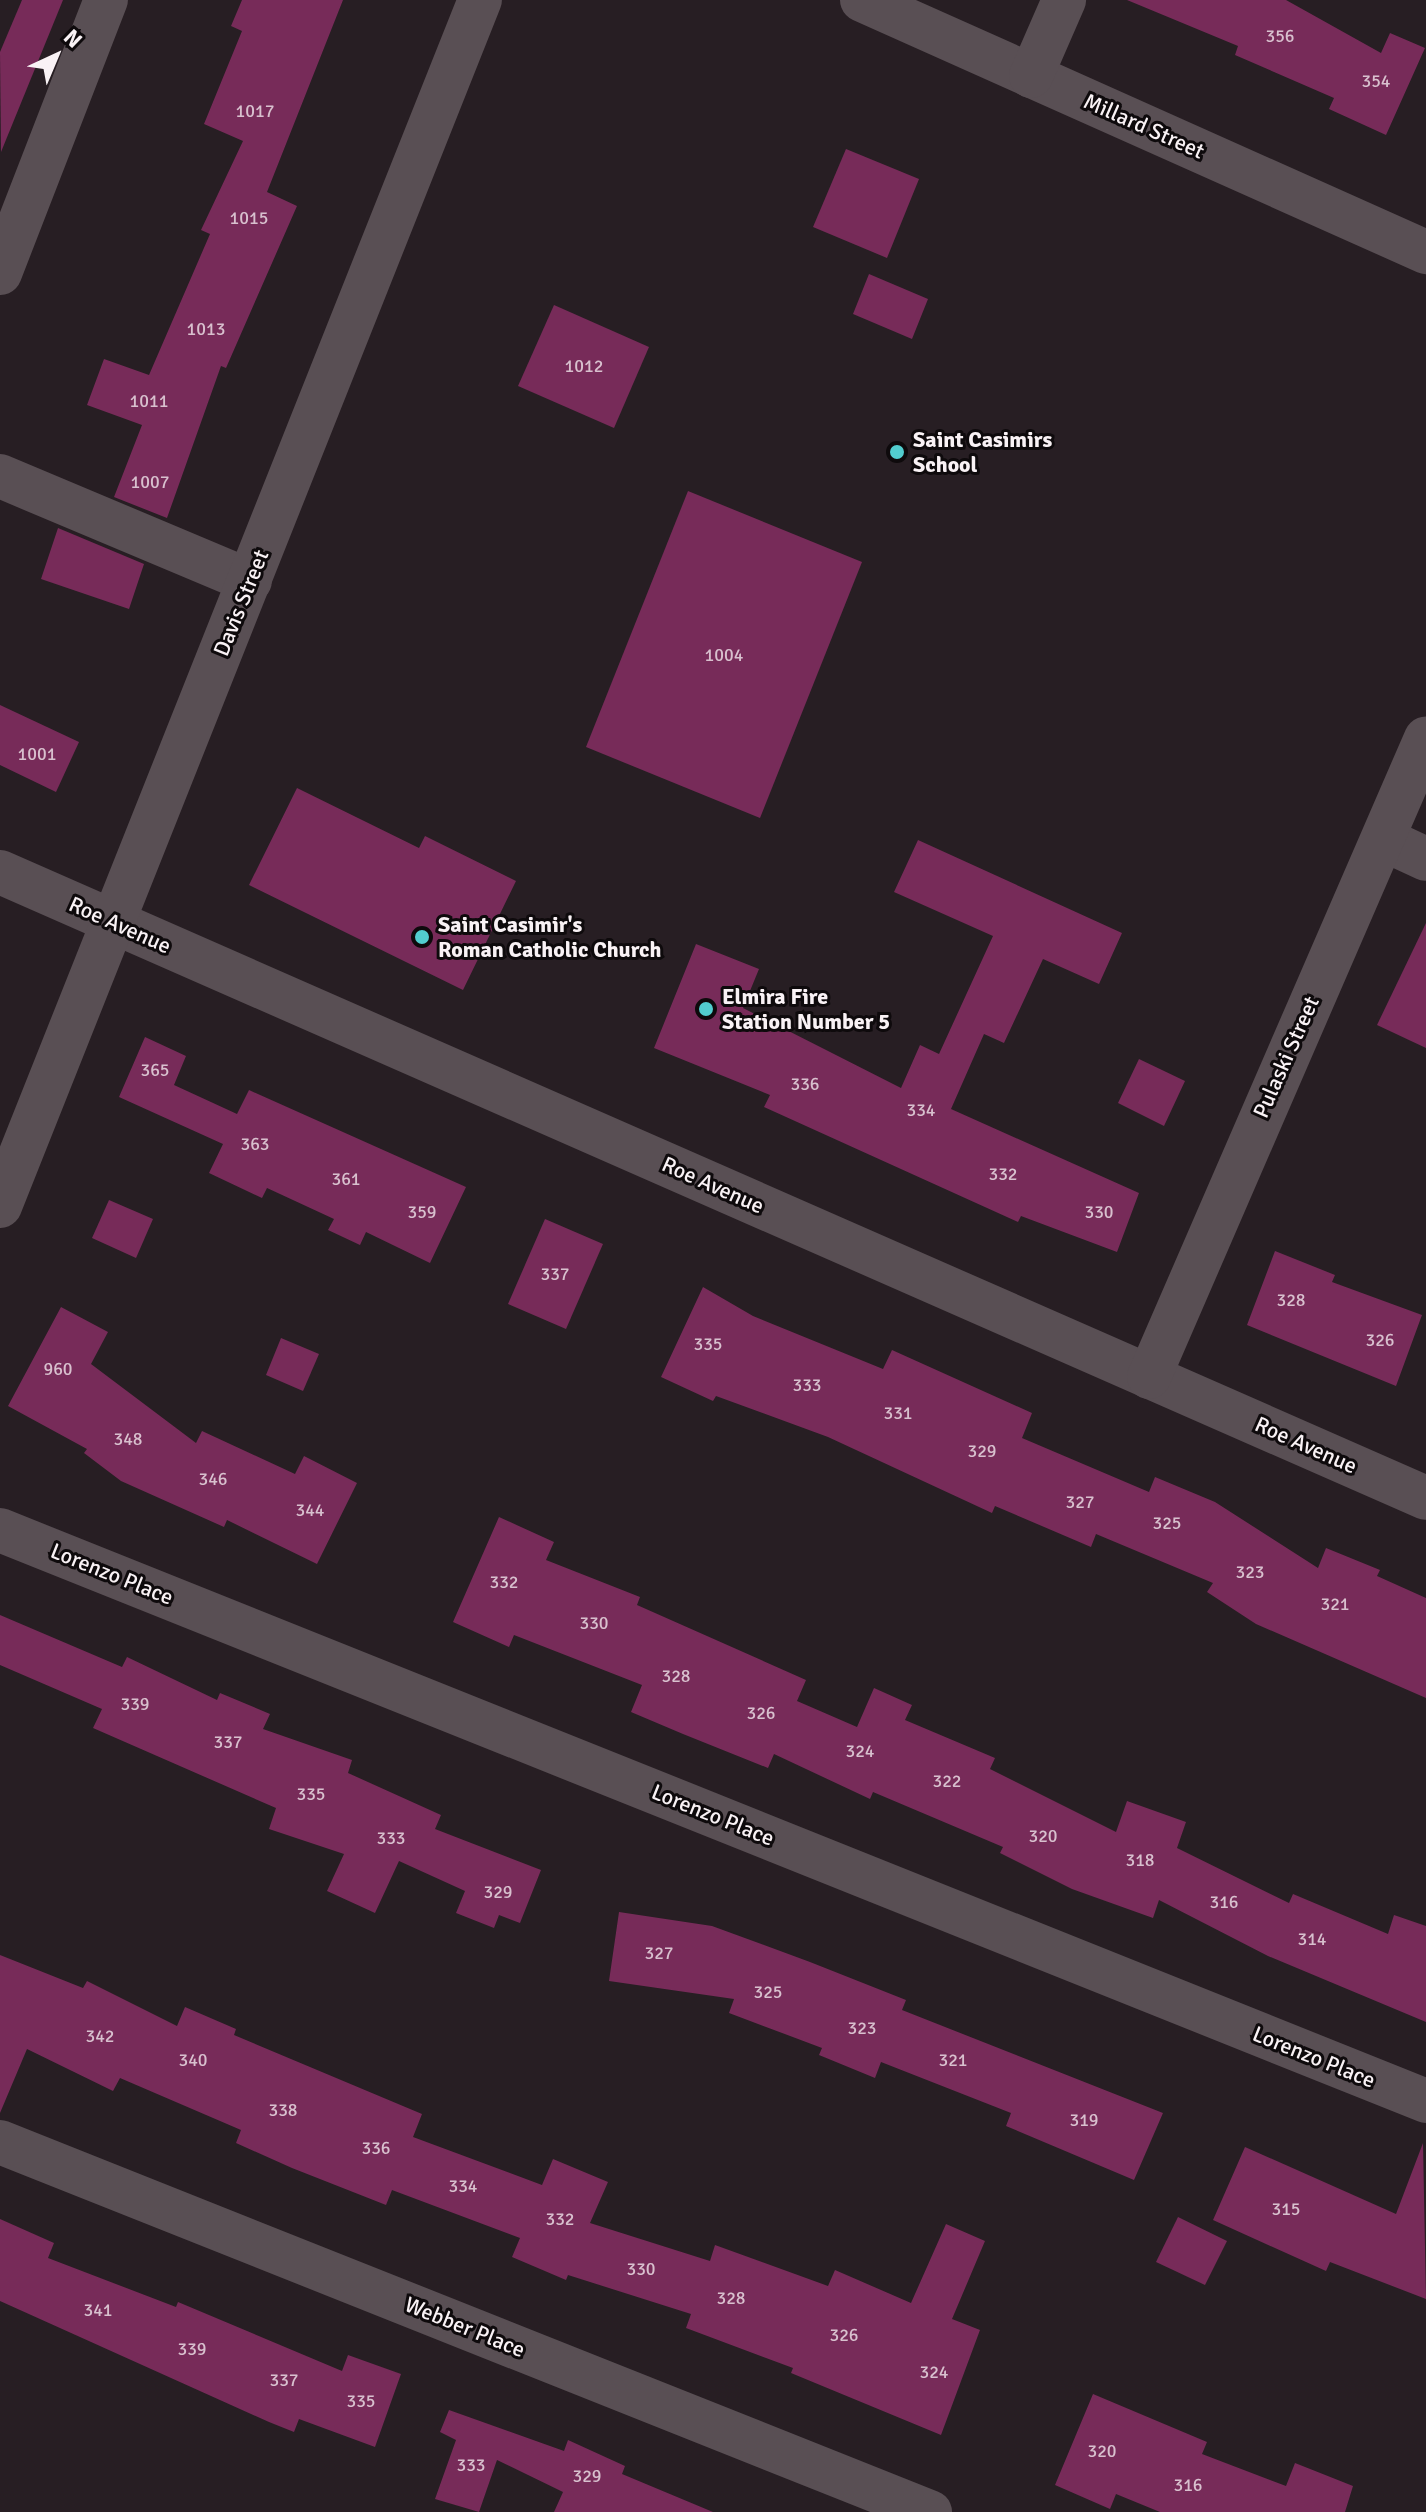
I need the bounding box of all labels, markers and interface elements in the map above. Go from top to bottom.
north arrow [16,16,96,96]
text: N [58,23,88,53]
house number: 356 [1265,25,1295,47]
house number: 354 [1361,70,1391,92]
street label: Millard Street [1080,88,1208,164]
house number: 1017 [236,100,274,122]
house number: 1015 [230,207,268,229]
house number: 1013 [187,318,225,340]
house number: 1012 [565,355,603,377]
house number: 1011 [130,390,168,412]
place label: Saint Casimirs School [913,426,1052,478]
marker: Saint Casimirs School [888,443,906,461]
house number: 1007 [131,471,169,493]
street label: Davis Street [208,546,274,660]
house number: 1004 [705,644,743,666]
house number: 1001 [18,743,56,765]
street label: Roe Avenue [65,891,175,959]
place label: Saint Casimir's Roman Catholic Church [438,911,661,962]
marker: Saint Casimir's Roman Catholic Church [413,928,431,946]
place label: Elmira Fire Station Number 5 [722,983,890,1034]
street label: Pulaski Street [1247,992,1325,1122]
marker: Elmira Fire Station Number 5 [697,1000,715,1018]
house number: 365 [140,1059,170,1081]
house number: 336 [790,1073,820,1095]
house number: 334 [906,1099,936,1121]
house number: 363 [240,1133,270,1155]
street label: Roe Avenue [658,1151,768,1219]
house number: 332 [988,1163,1018,1185]
house number: 361 [331,1168,361,1190]
house number: 359 [407,1201,437,1223]
house number: 330 [1084,1201,1114,1223]
house number: 337 [540,1263,570,1285]
house number: 328 [1276,1289,1306,1311]
house number: 326 [1365,1329,1395,1351]
house number: 335 [693,1333,723,1355]
house number: 960 [43,1358,73,1380]
house number: 333 [792,1374,822,1396]
house number: 331 [883,1402,913,1424]
street label: Roe Avenue [1251,1411,1361,1479]
house number: 348 [113,1428,143,1450]
house number: 329 [967,1440,997,1462]
house number: 346 [198,1468,228,1490]
house number: 327 [1065,1491,1095,1513]
house number: 344 [295,1499,325,1521]
house number: 325 [1152,1512,1182,1534]
street label: Lorenzo Place [47,1537,177,1611]
house number: 323 [1235,1561,1265,1583]
house number: 332 [489,1571,519,1593]
house number: 321 [1320,1593,1350,1615]
house number: 330 [579,1612,609,1634]
house number: 328 [661,1665,691,1687]
house number: 339 [120,1693,150,1715]
house number: 326 [746,1702,776,1724]
house number: 337 [213,1731,243,1753]
house number: 324 [845,1740,875,1762]
house number: 322 [932,1770,962,1792]
street label: Lorenzo Place [648,1778,778,1852]
house number: 335 [296,1783,326,1805]
house number: 320 [1028,1825,1058,1847]
house number: 333 [376,1827,406,1849]
house number: 318 [1125,1849,1155,1871]
house number: 329 [483,1881,513,1903]
house number: 316 [1209,1891,1239,1913]
house number: 314 [1297,1928,1327,1950]
house number: 327 [644,1942,674,1964]
house number: 325 [753,1981,783,2003]
house number: 323 [847,2017,877,2039]
street label: Lorenzo Place [1249,2020,1379,2094]
house number: 342 [85,2025,115,2047]
house number: 340 [178,2049,208,2071]
house number: 321 [938,2049,968,2071]
house number: 338 [268,2099,298,2121]
house number: 319 [1069,2109,1099,2131]
house number: 336 [361,2137,391,2159]
house number: 334 [448,2175,478,2197]
house number: 315 [1271,2198,1301,2220]
house number: 332 [545,2208,575,2230]
house number: 330 [626,2258,656,2280]
house number: 328 [716,2287,746,2309]
street label: Webber Place [401,2291,529,2363]
house number: 341 [83,2299,113,2321]
house number: 326 [829,2324,859,2346]
house number: 339 [177,2338,207,2360]
house number: 324 [919,2361,949,2383]
house number: 337 [269,2369,299,2391]
house number: 335 [346,2390,376,2412]
house number: 320 [1087,2440,1117,2462]
house number: 333 [456,2454,486,2476]
house number: 329 [572,2465,602,2487]
house number: 316 [1173,2474,1203,2496]

